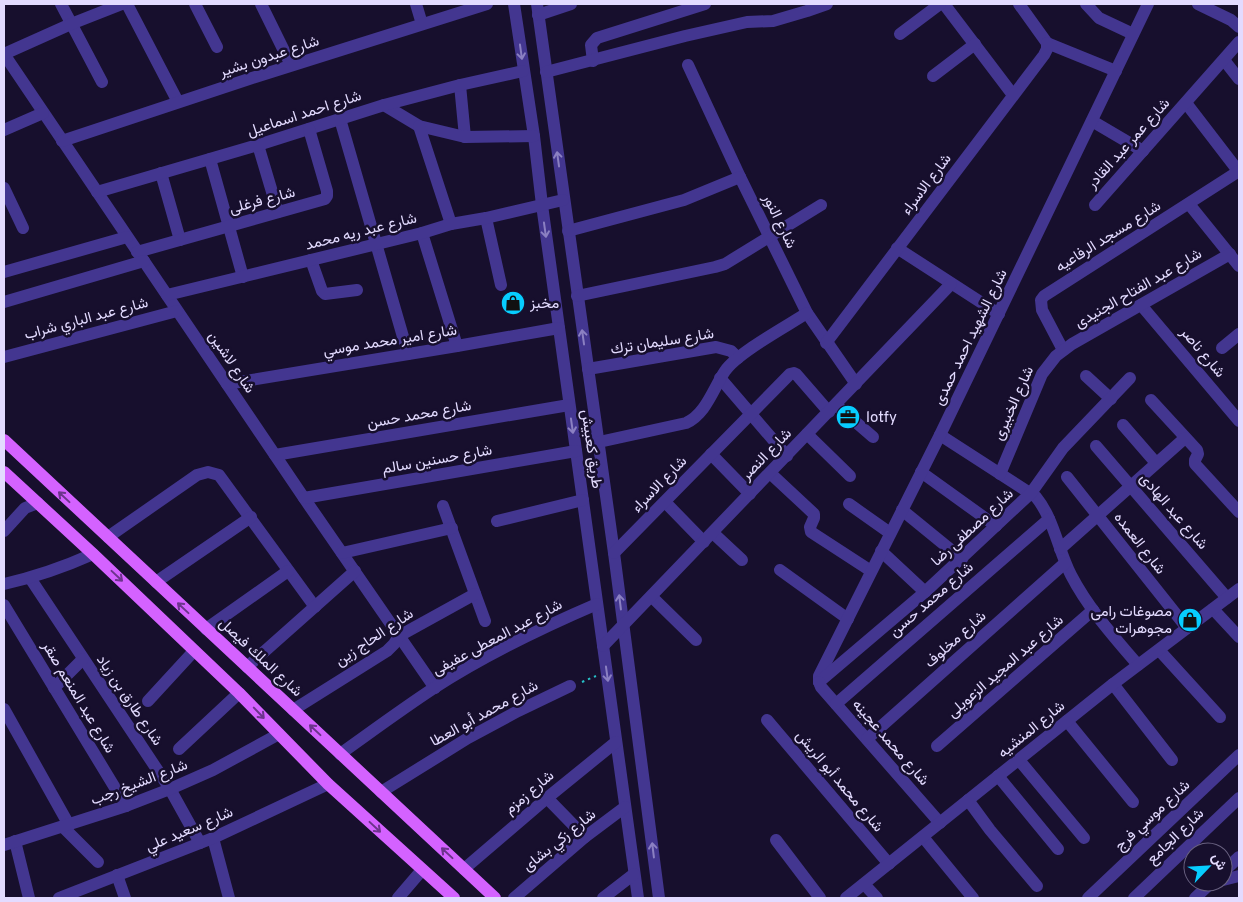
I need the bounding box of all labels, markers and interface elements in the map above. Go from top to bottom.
street label: شارع عبدون بشير [216,32,322,83]
one-way arrow [516,44,526,60]
street label: شارع احمد اسماعيل [245,87,364,142]
street label: شارع عمر عبد القادر [1083,95,1175,194]
street label: شارع الاسراء [898,150,957,219]
one-way arrow [552,151,562,167]
street label: شارع فرغلى [227,183,298,219]
street label: شارع النور [757,190,800,252]
street label: شارع مسجد الرفاعيه [1053,197,1165,277]
street label: شارع عبد ريه محمد [304,209,419,255]
one-way arrow [540,222,550,238]
street label: شارع عبد الفتاح الجنيدى [1072,245,1206,333]
street label: شارع الشهيد احمد حمدى [930,266,1013,409]
shop icon: مخبز [500,290,526,316]
street label: شارع عبد الباري شراب [22,294,151,347]
place label: مخبز [529,295,559,314]
street label: شارع امير محمد موسي [322,322,459,363]
street label: شارع ناصر [1175,323,1229,382]
street label: شارع سليمان ترك [609,325,716,360]
street label: شارع لاشين [203,328,259,398]
one-way arrow [578,329,588,345]
street label: شارع الخبيرى [990,363,1039,444]
street label: شارع محمد حسن [366,397,473,434]
office icon: lotfy [835,404,861,430]
street label: طريق كعبيش [576,408,606,490]
place label: lotfy [866,409,897,428]
one-way arrow [568,418,578,434]
street label: شارع النصر [737,425,797,486]
street label: شارع حسنين سالم [381,441,494,480]
street label: شارع الاسراء [628,452,692,517]
street label: شارع عبد الهادى [1134,470,1211,554]
street label: شارع مصطفى رضا [928,485,1018,571]
one-way arrow [58,491,71,503]
street label: شارع العمده [1109,509,1169,579]
street label: شارع محمد حسن [886,558,978,642]
one-way arrow [110,570,123,582]
one-way arrow [615,594,625,610]
street label: شارع عبد المعطى عفيفى [429,596,566,681]
one-way arrow [177,602,190,614]
place label: مصوغات رامى مجوهرات [1090,603,1172,639]
street label: شارع الحاج زين [332,605,418,671]
street label: شارع مخلوف [921,607,991,673]
shop icon: مصوغات رامى مجوهرات [1177,607,1203,633]
street label: شارع عبد المجيد الزعويلى [944,611,1068,723]
street label: شارع الملك فيصل [214,615,306,702]
street label: شارع عبد المنعم صقر [36,638,119,757]
street label: شارع طارق بن زياد [91,652,166,750]
one-way arrow [602,665,612,681]
street label: شارع محمد أبو العطا [427,677,542,752]
street label: شارع محمد عجينه [847,696,933,790]
street label: شارع المنشيه [994,697,1070,763]
one-way arrow [253,707,265,719]
one-way arrow [309,724,321,736]
street label: شارع محمد أبو الريش [791,727,887,837]
street label: شارع الشيخ رجب [88,756,191,811]
street label: شارع زمزم [501,767,559,819]
street label: شارع موسي فرج [1111,776,1196,857]
street label: شارع سعيد علي [143,803,237,859]
street label: شارع الجامع [1143,805,1209,869]
street label: شارع زكي بشاى [519,806,602,878]
one-way arrow [369,821,382,833]
one-way arrow [648,842,658,858]
north arrow [1183,842,1233,892]
one-way arrow [440,847,453,859]
text: ش [1207,851,1230,874]

